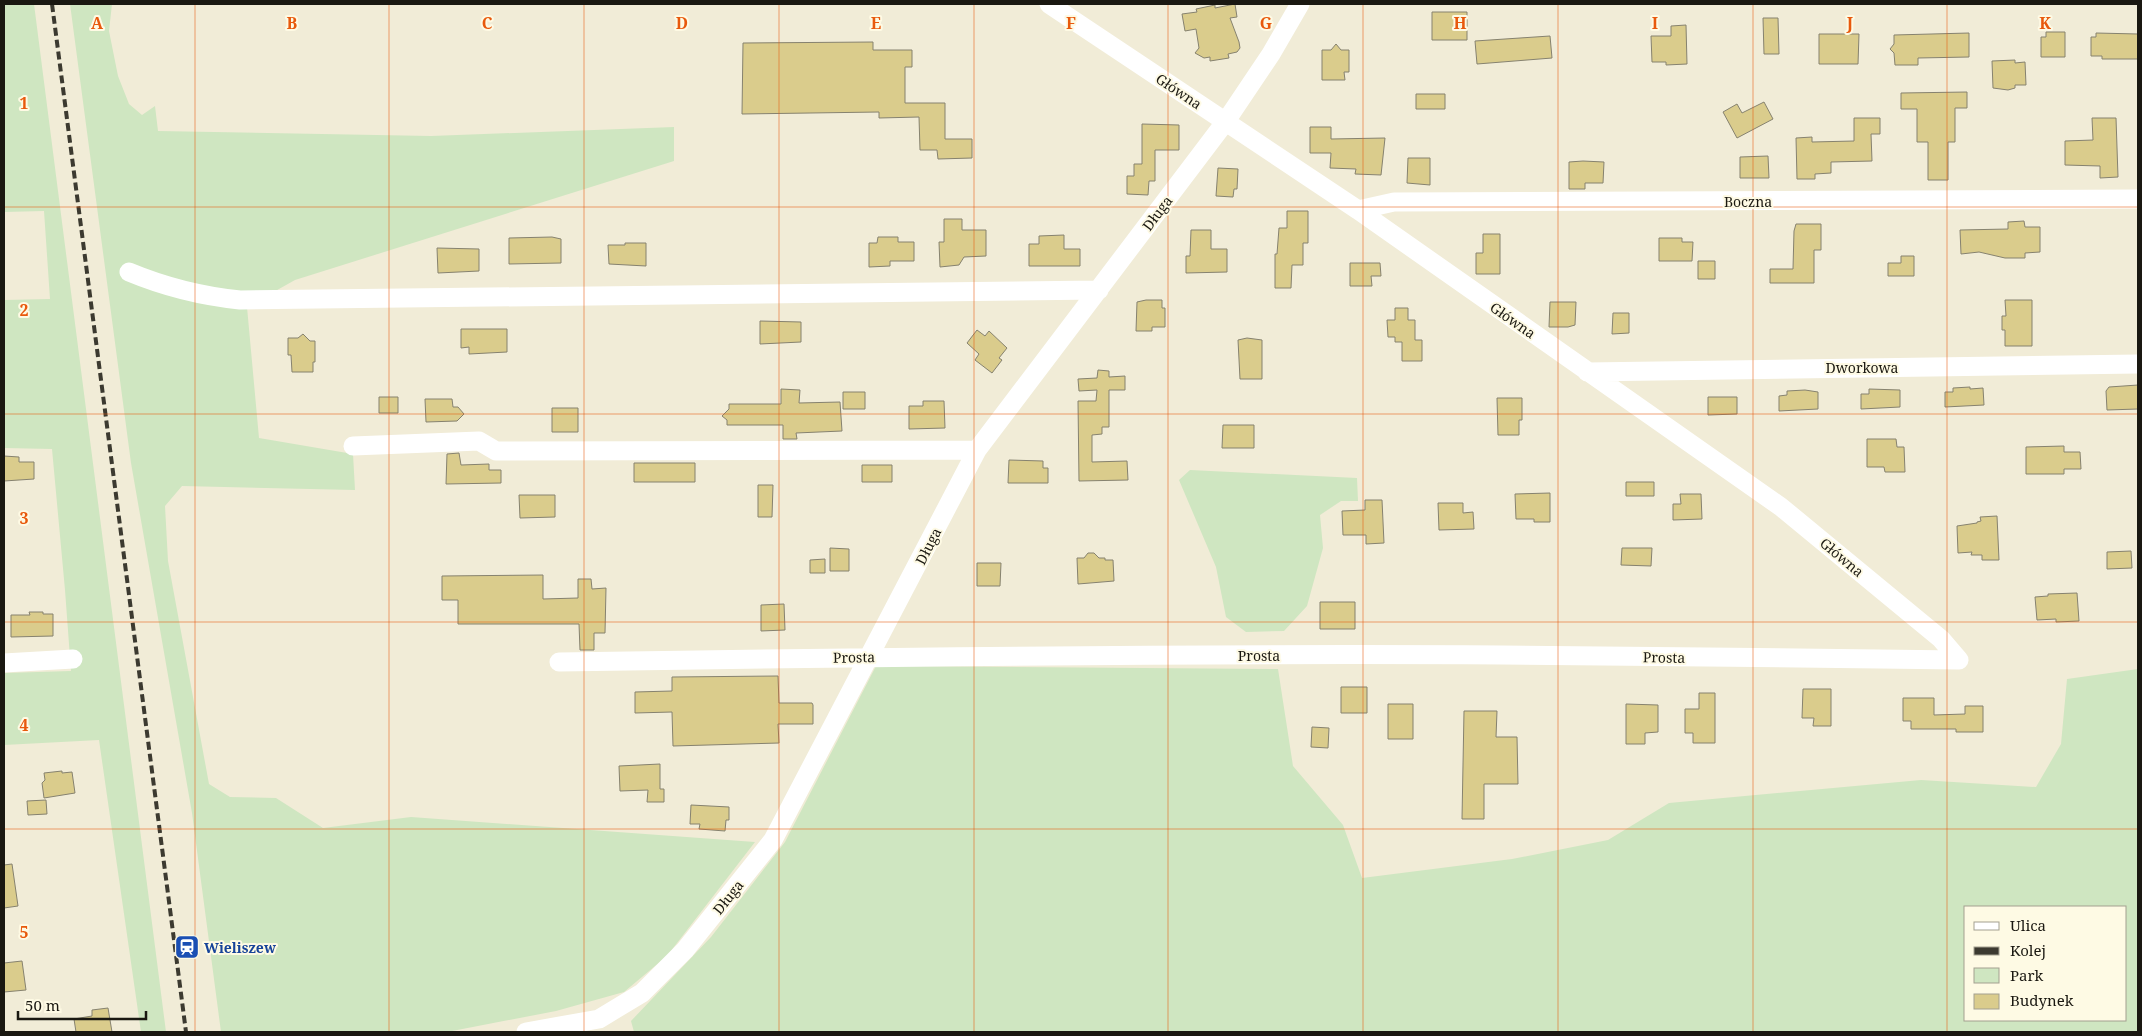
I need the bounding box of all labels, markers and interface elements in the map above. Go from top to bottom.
text: A [91,12,104,34]
text: B [287,12,298,34]
text: C [482,12,493,34]
text: D [676,12,688,34]
text: E [871,12,881,34]
text: F [1066,12,1076,34]
text: G [1260,12,1272,34]
text: H [1453,12,1467,34]
text: I [1652,12,1658,34]
text: J [1846,12,1854,34]
text: K [2039,12,2051,34]
street label: Główna [1152,69,1206,113]
text: 1 [19,92,29,114]
street label: Długa [1138,192,1176,234]
street label: Boczna [1724,192,1772,211]
street label: Główna [1486,297,1540,343]
text: 2 [19,299,29,321]
street label: Dworkowa [1826,358,1899,377]
text: 3 [19,507,29,529]
street label: Długa [911,524,945,568]
street label: Główna [1816,533,1868,581]
street label: Prosta [1238,646,1280,665]
street label: Prosta [833,647,875,667]
street label: Prosta [1643,647,1685,667]
text: 4 [19,714,29,736]
street label: Długa [708,876,748,918]
legend [1964,906,2127,1021]
text: Ulica [2010,915,2046,935]
text: 5 [19,921,29,943]
station icon: Wieliszew [174,934,200,960]
place label: Wieliszew [204,938,276,957]
text: Kolej [2010,940,2046,960]
text: Park [2010,965,2044,985]
scale bar [18,988,145,1020]
text: Budynek [2010,990,2074,1010]
text: 50 m [25,995,60,1015]

